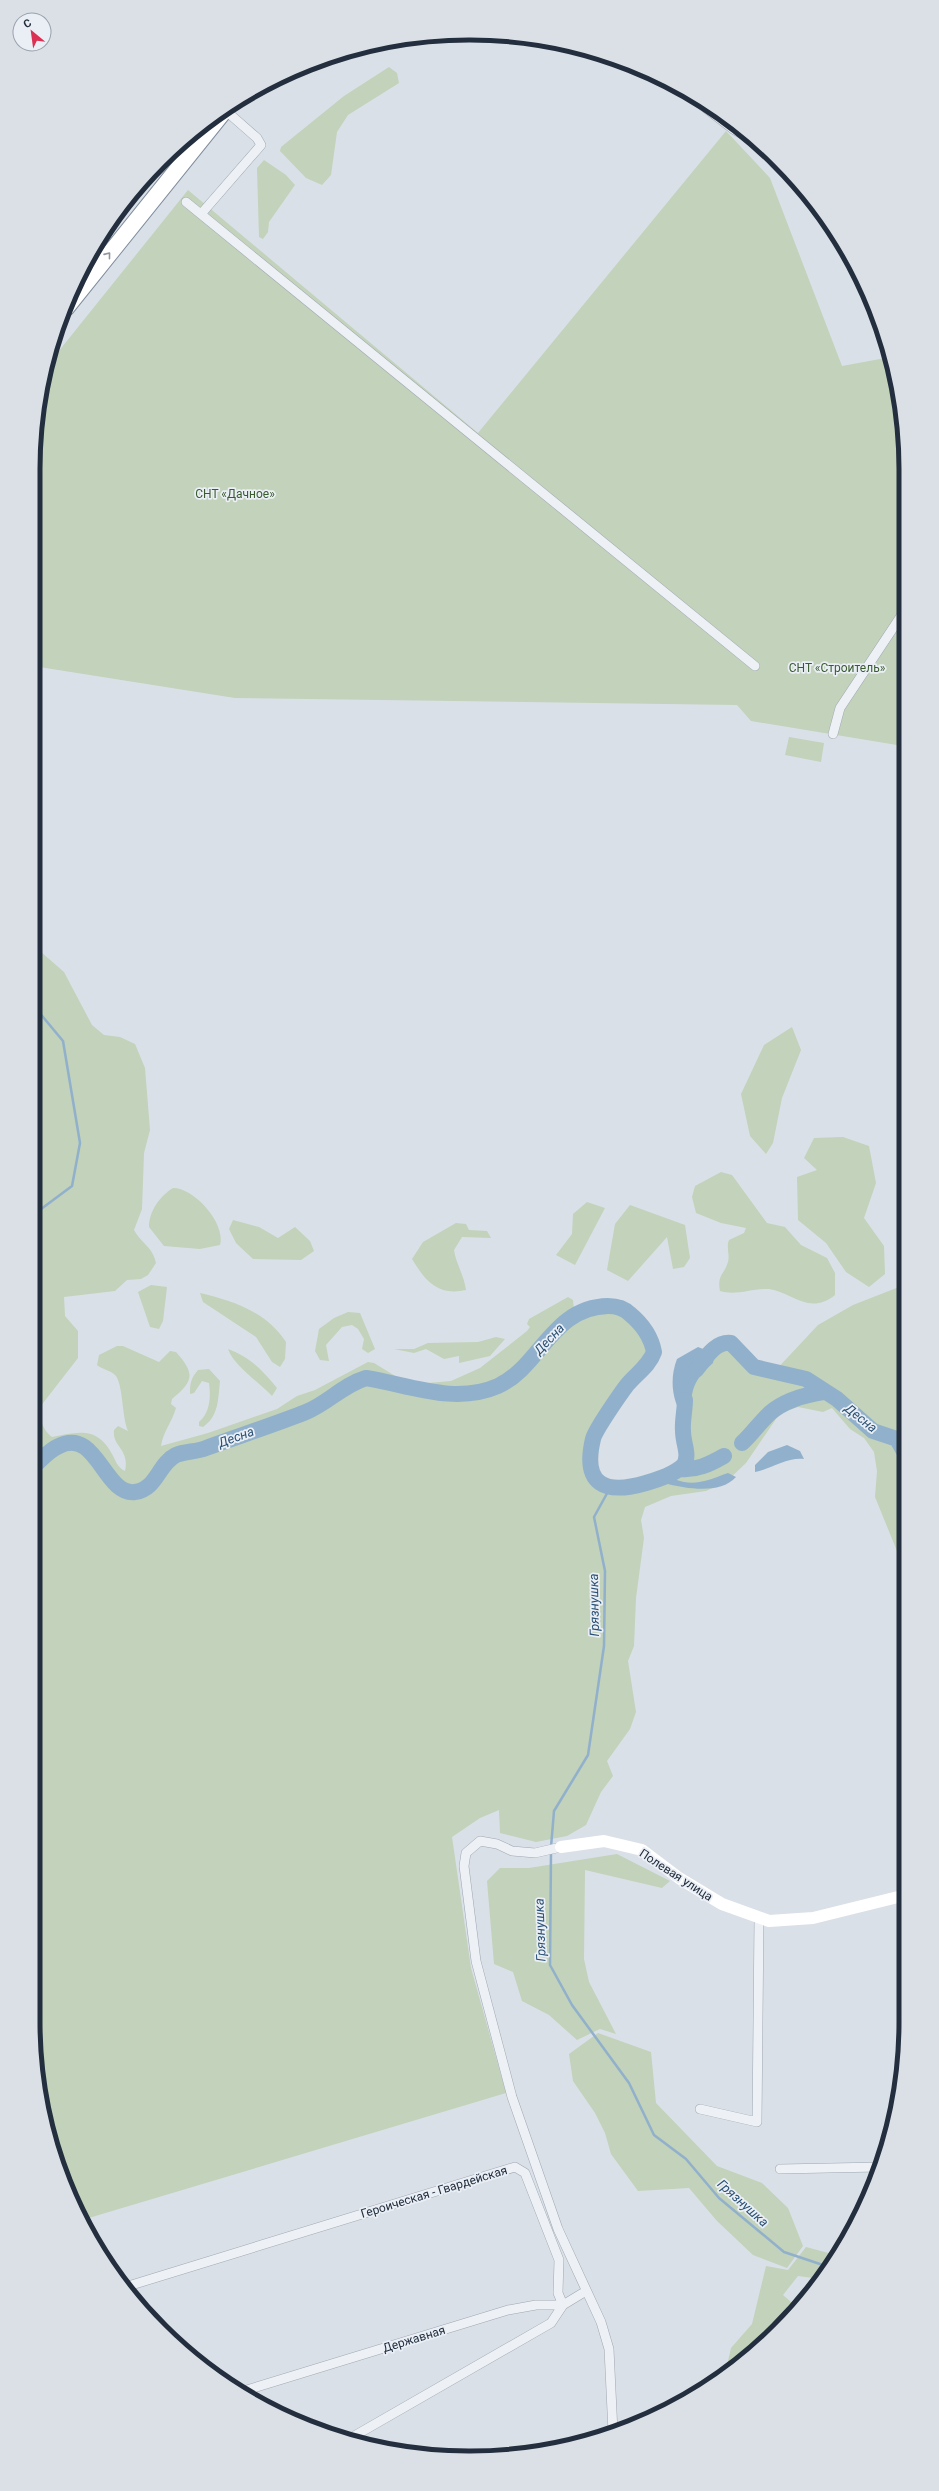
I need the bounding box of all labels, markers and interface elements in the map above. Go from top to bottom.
north arrow [12,12,52,52]
text: С [21,16,34,31]
one-way arrow [104,253,111,260]
park label: СНТ «Дачное» [195,487,275,501]
park label: СНТ «Строитель» [789,661,886,675]
water label: Десна [530,1320,567,1358]
water label: Десна [841,1400,880,1436]
water label: Десна [215,1424,256,1451]
water label: Грязнушка [586,1573,602,1637]
street label: Полевая улица [637,1846,715,1904]
water label: Грязнушка [531,1898,549,1962]
street label: Героическая - Гвардейская [359,2163,509,2221]
water label: Грязнушка [714,2176,772,2230]
street label: Державная [381,2323,447,2355]

